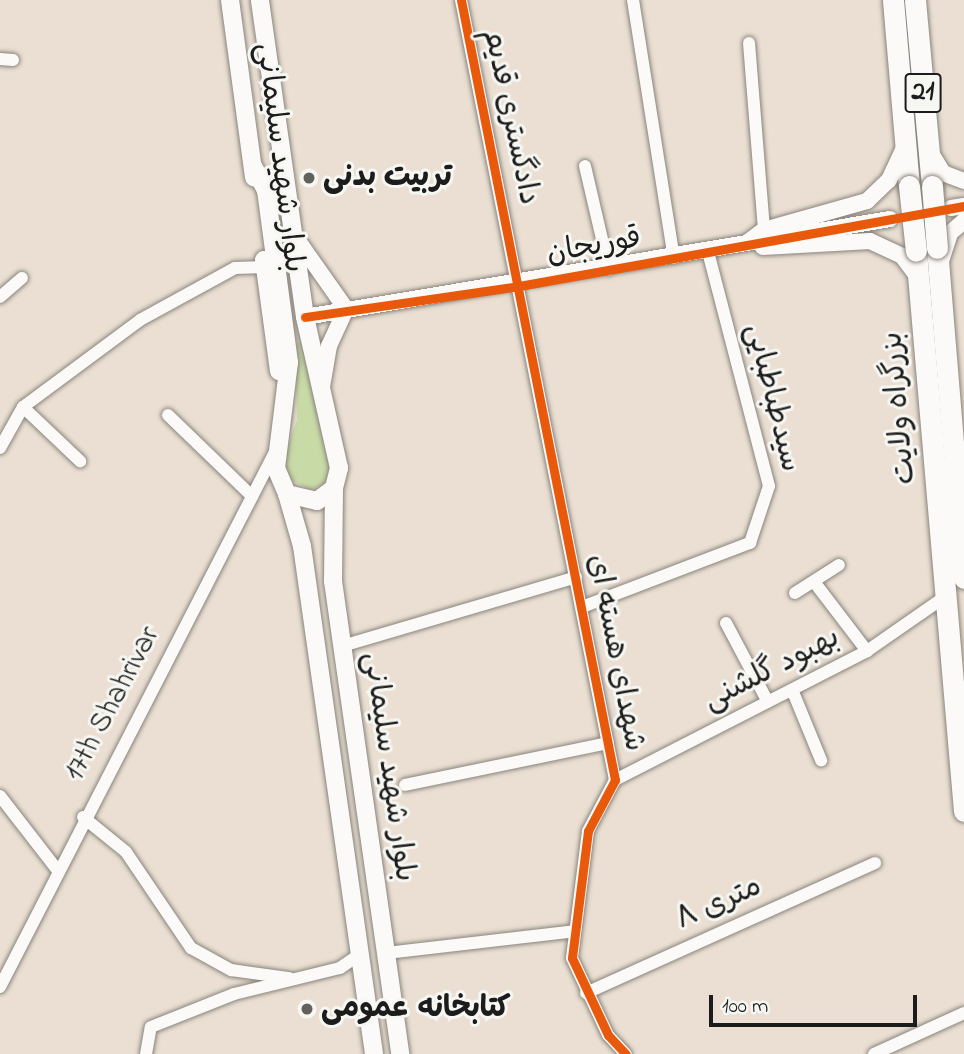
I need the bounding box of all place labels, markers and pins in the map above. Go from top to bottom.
place label: تربیت بدنی [323,160,452,196]
marker: تربیت بدنی [301,170,317,186]
place label: کتابخانه عمومی [321,991,511,1027]
marker: کتابخانه عمومی [299,1001,315,1017]

